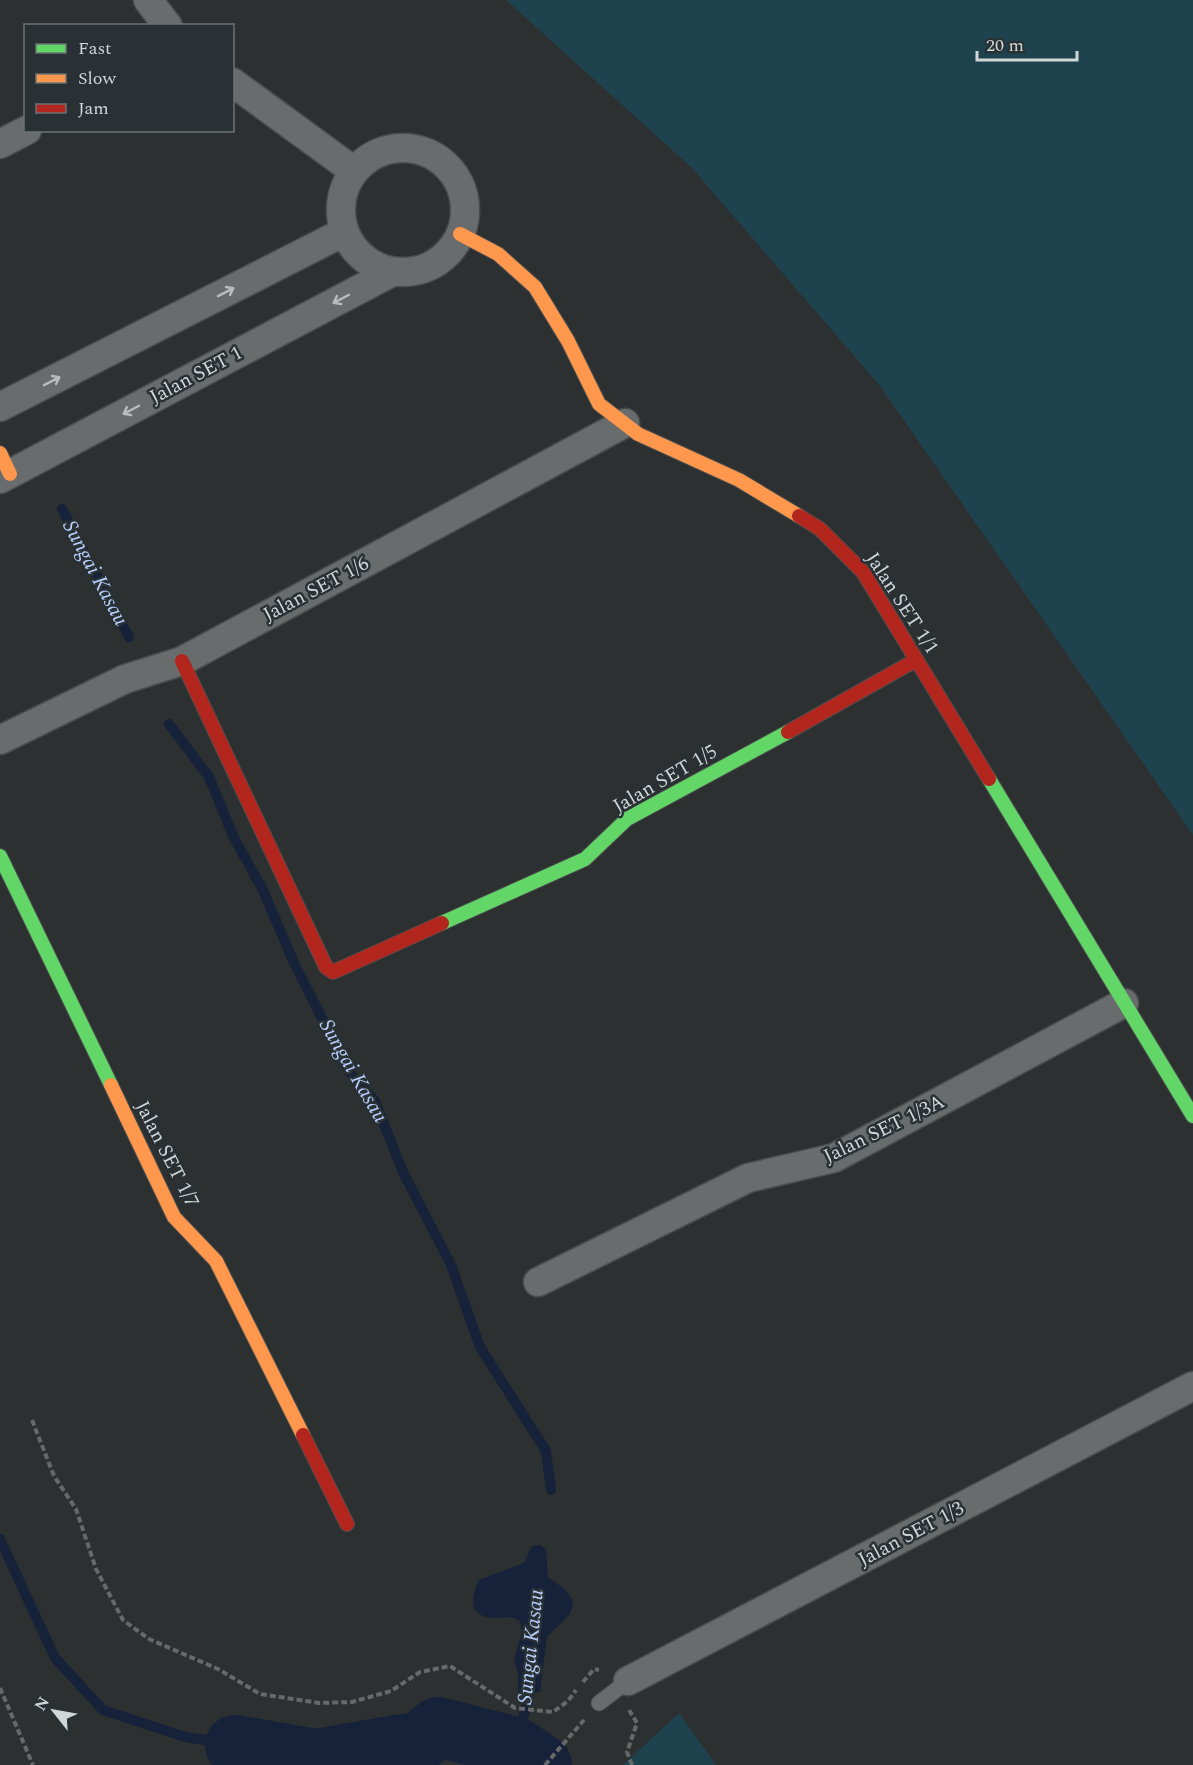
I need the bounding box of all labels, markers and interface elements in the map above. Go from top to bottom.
legend [24,24,234,132]
scale bar [977,24,1078,62]
text: 20 m [986,32,1024,59]
text: Fast [78,35,111,62]
text: Slow [78,65,117,92]
text: Jam [78,95,109,122]
one-way arrow [217,286,235,298]
one-way arrow [332,294,350,305]
street label: Jalan SET 1 [144,338,248,412]
one-way arrow [43,375,61,386]
one-way arrow [122,404,140,416]
water label: Sungai Kasau [54,514,136,632]
street label: Jalan SET 1/1 [858,546,946,660]
street label: Jalan SET 1/6 [258,548,374,630]
street label: Jalan SET 1/5 [607,737,723,821]
water label: Sungai Kasau [310,1013,396,1129]
street label: Jalan SET 1/3A [818,1087,950,1171]
street label: Jalan SET 1/7 [127,1095,207,1213]
street label: Jalan SET 1/3 [853,1493,969,1575]
water label: Sungai Kasau [509,1588,553,1706]
north arrow [24,1681,84,1741]
text: N [28,1692,56,1716]

